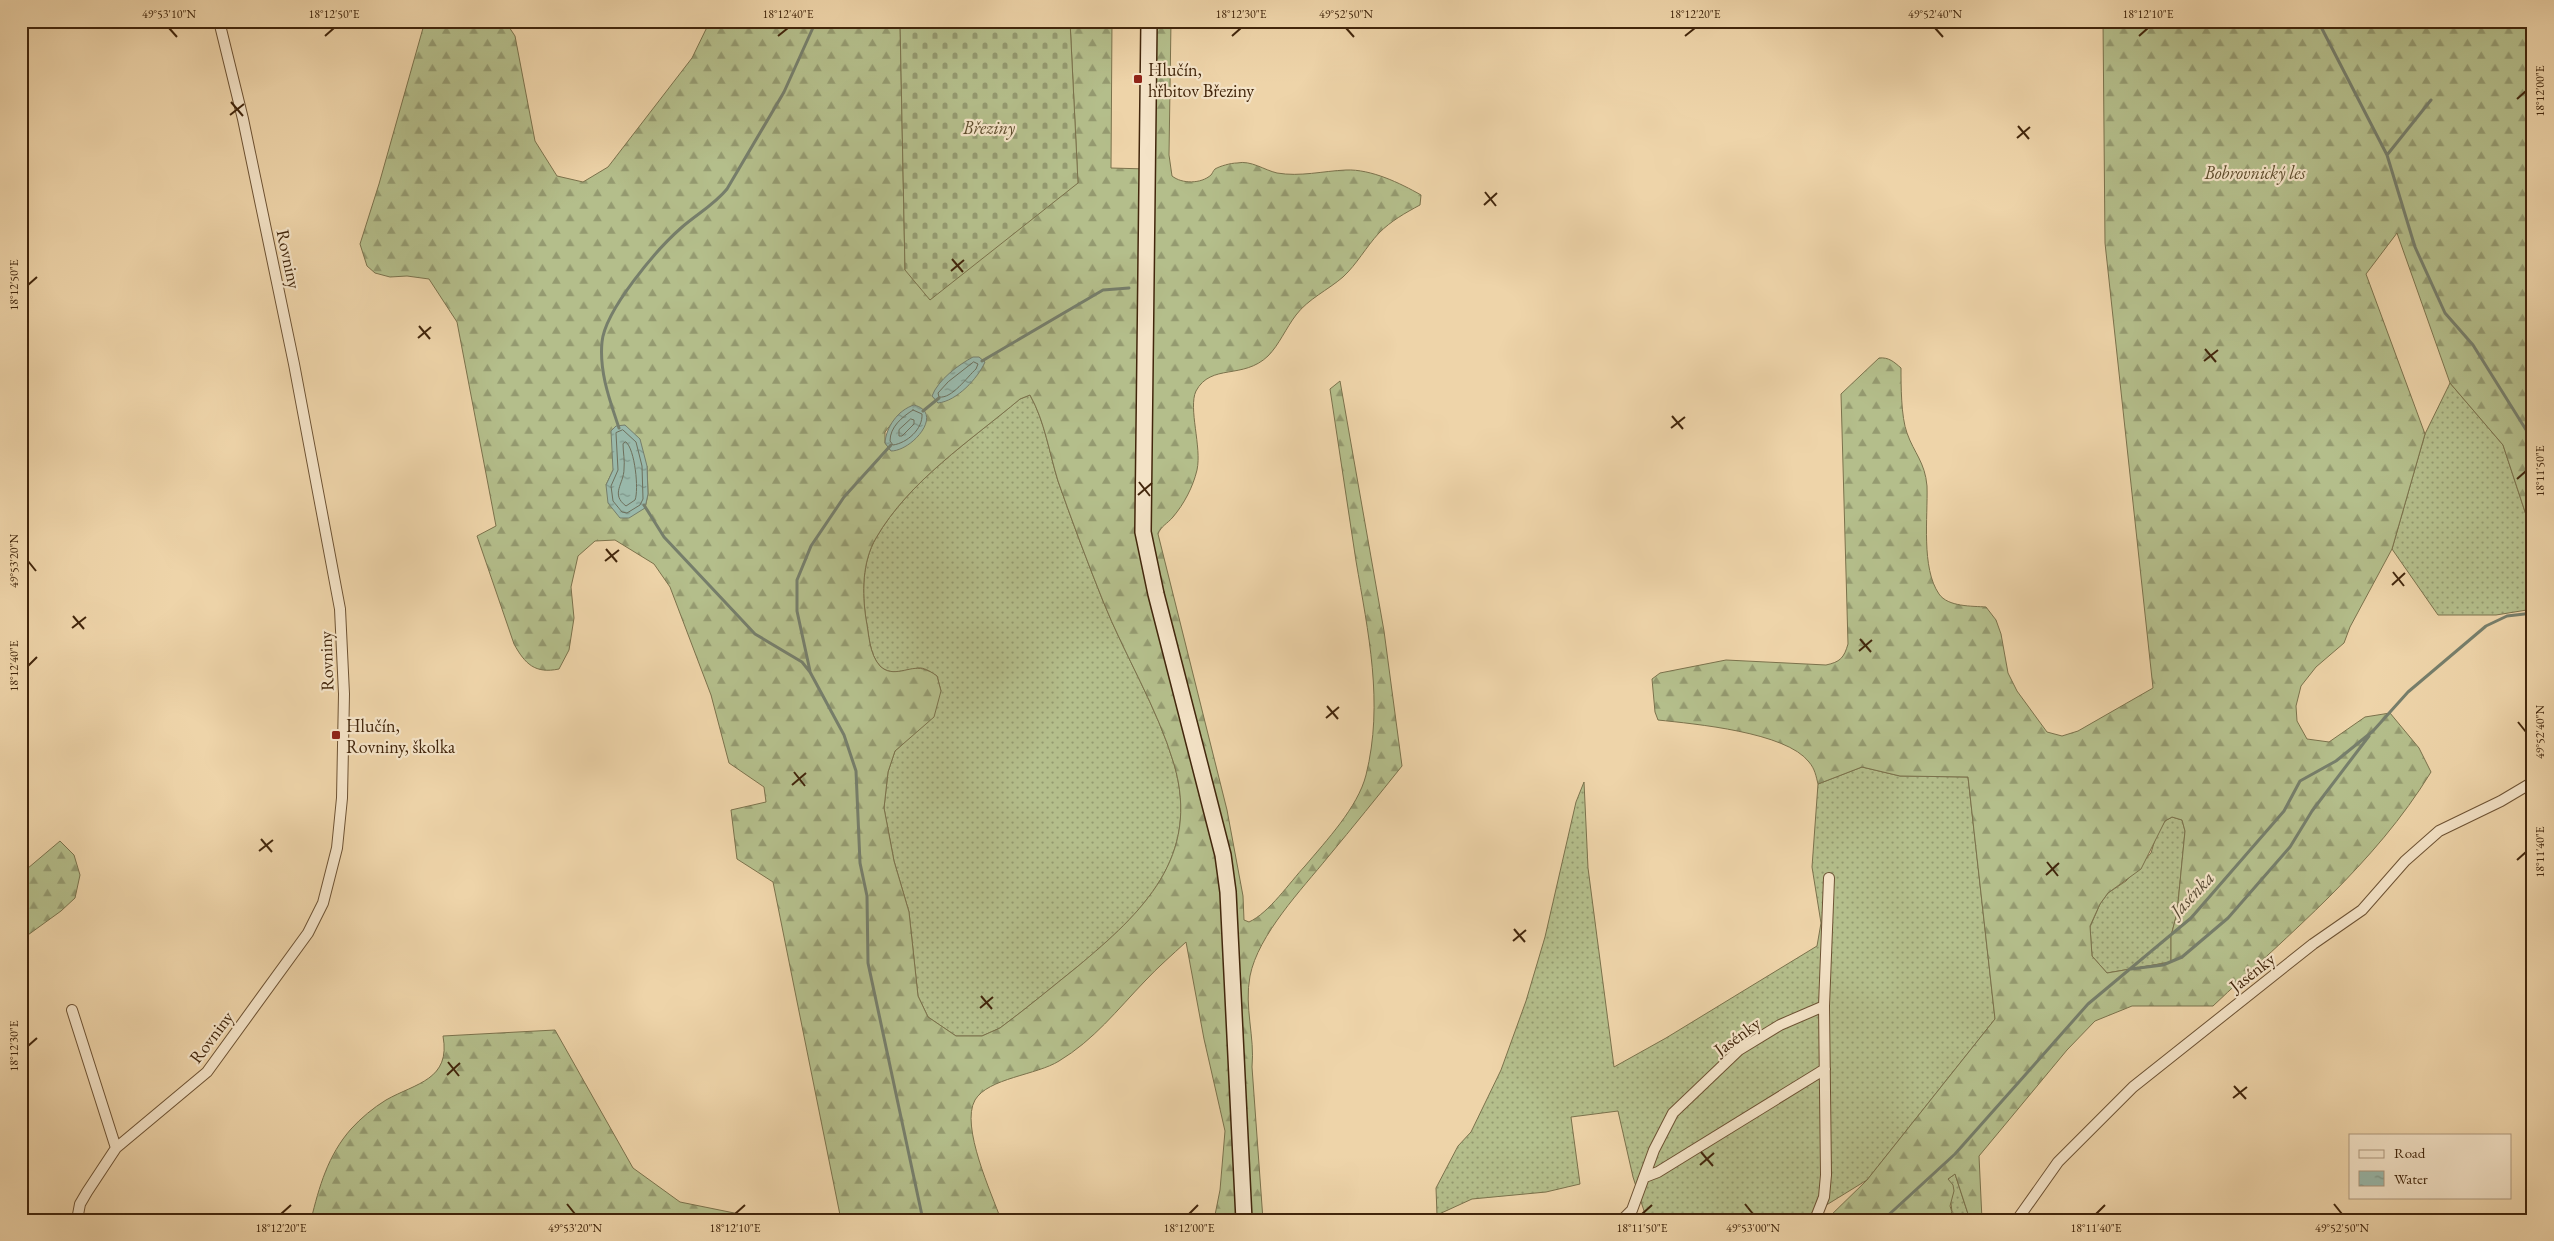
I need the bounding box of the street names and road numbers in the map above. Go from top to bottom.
street label: Rovniny [272,227,307,291]
street label: Rovniny [313,631,339,691]
street label: Jasénky [2223,947,2280,998]
street label: Rovniny [184,1006,238,1068]
street label: Jasénky [1708,1011,1765,1062]

